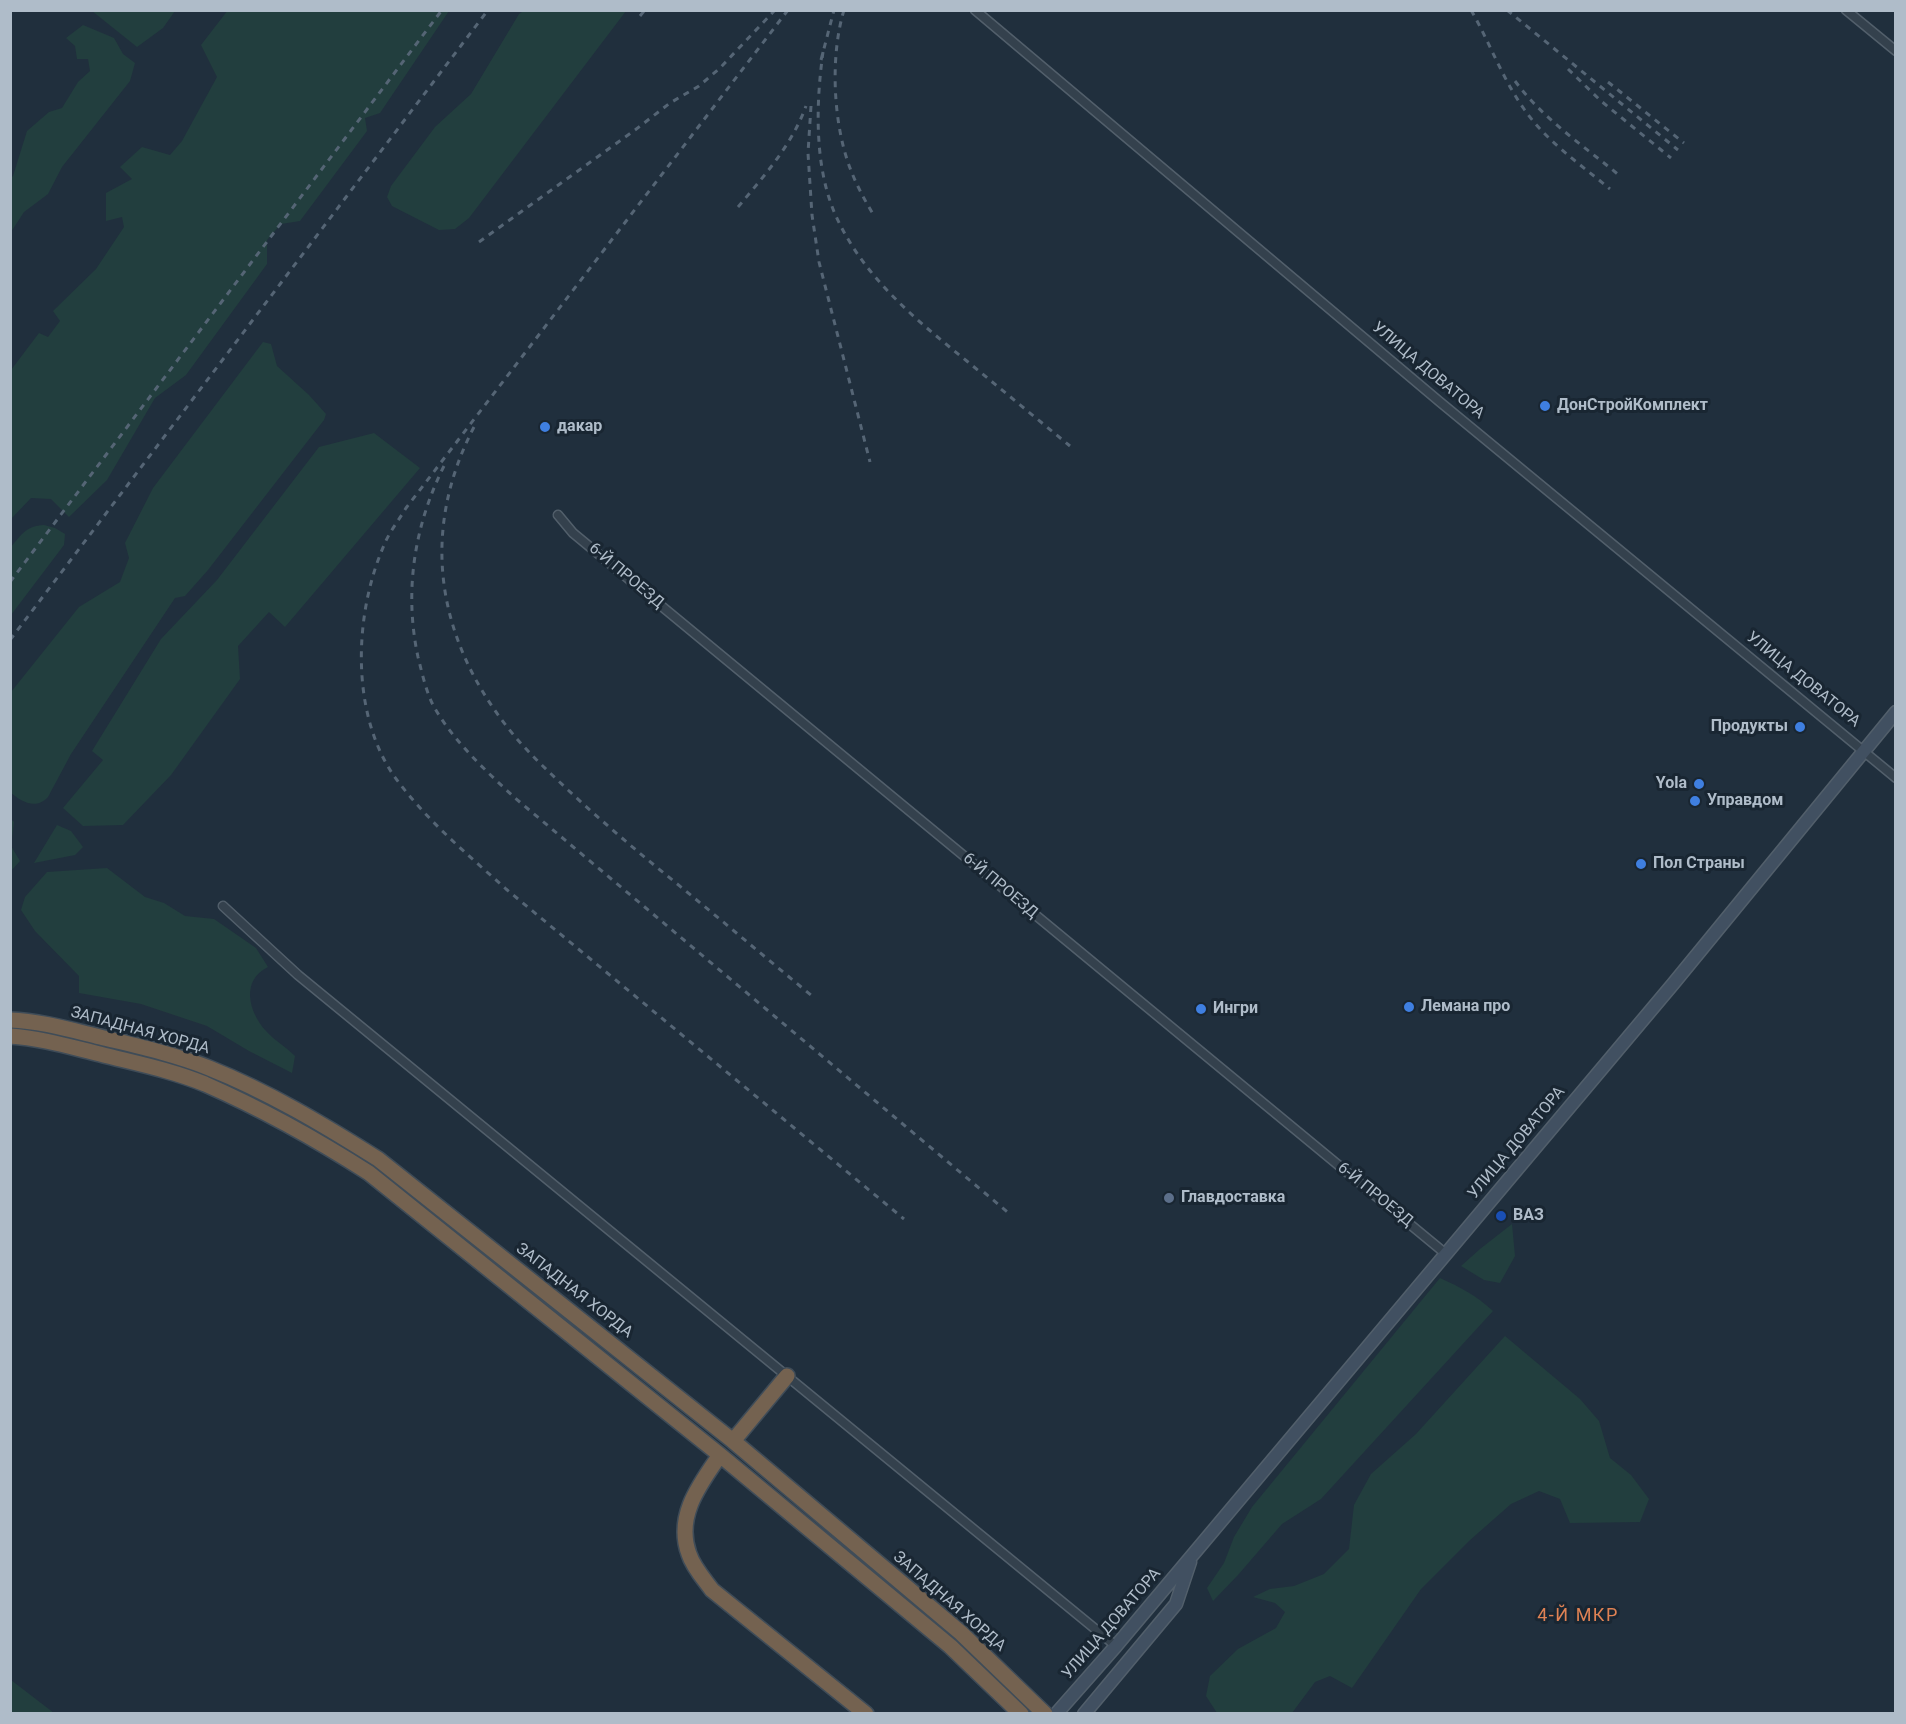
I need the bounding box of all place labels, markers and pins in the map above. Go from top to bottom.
place label: ДонСтройКомплект [1557,396,1708,416]
marker: ДонСтройКомплект [1538,399,1552,413]
place label: дакар [557,417,602,437]
marker: дакар [538,420,552,434]
place label: Продукты [1711,717,1788,737]
marker: Продукты [1793,720,1807,734]
place label: Yola [1656,774,1687,794]
marker: Yola [1692,777,1706,791]
place label: Управдом [1707,791,1783,811]
marker: Управдом [1688,794,1702,808]
place label: Пол Страны [1653,854,1745,874]
marker: Пол Страны [1634,857,1648,871]
place label: Лемана про [1421,997,1510,1017]
place label: Ингри [1213,999,1258,1019]
marker: Лемана про [1402,1000,1416,1014]
marker: Ингри [1194,1002,1208,1016]
place label: Главдоставка [1181,1188,1285,1208]
marker: Главдоставка [1162,1191,1176,1205]
place label: ВАЗ [1513,1206,1544,1226]
marker: ВАЗ [1494,1209,1508,1223]

